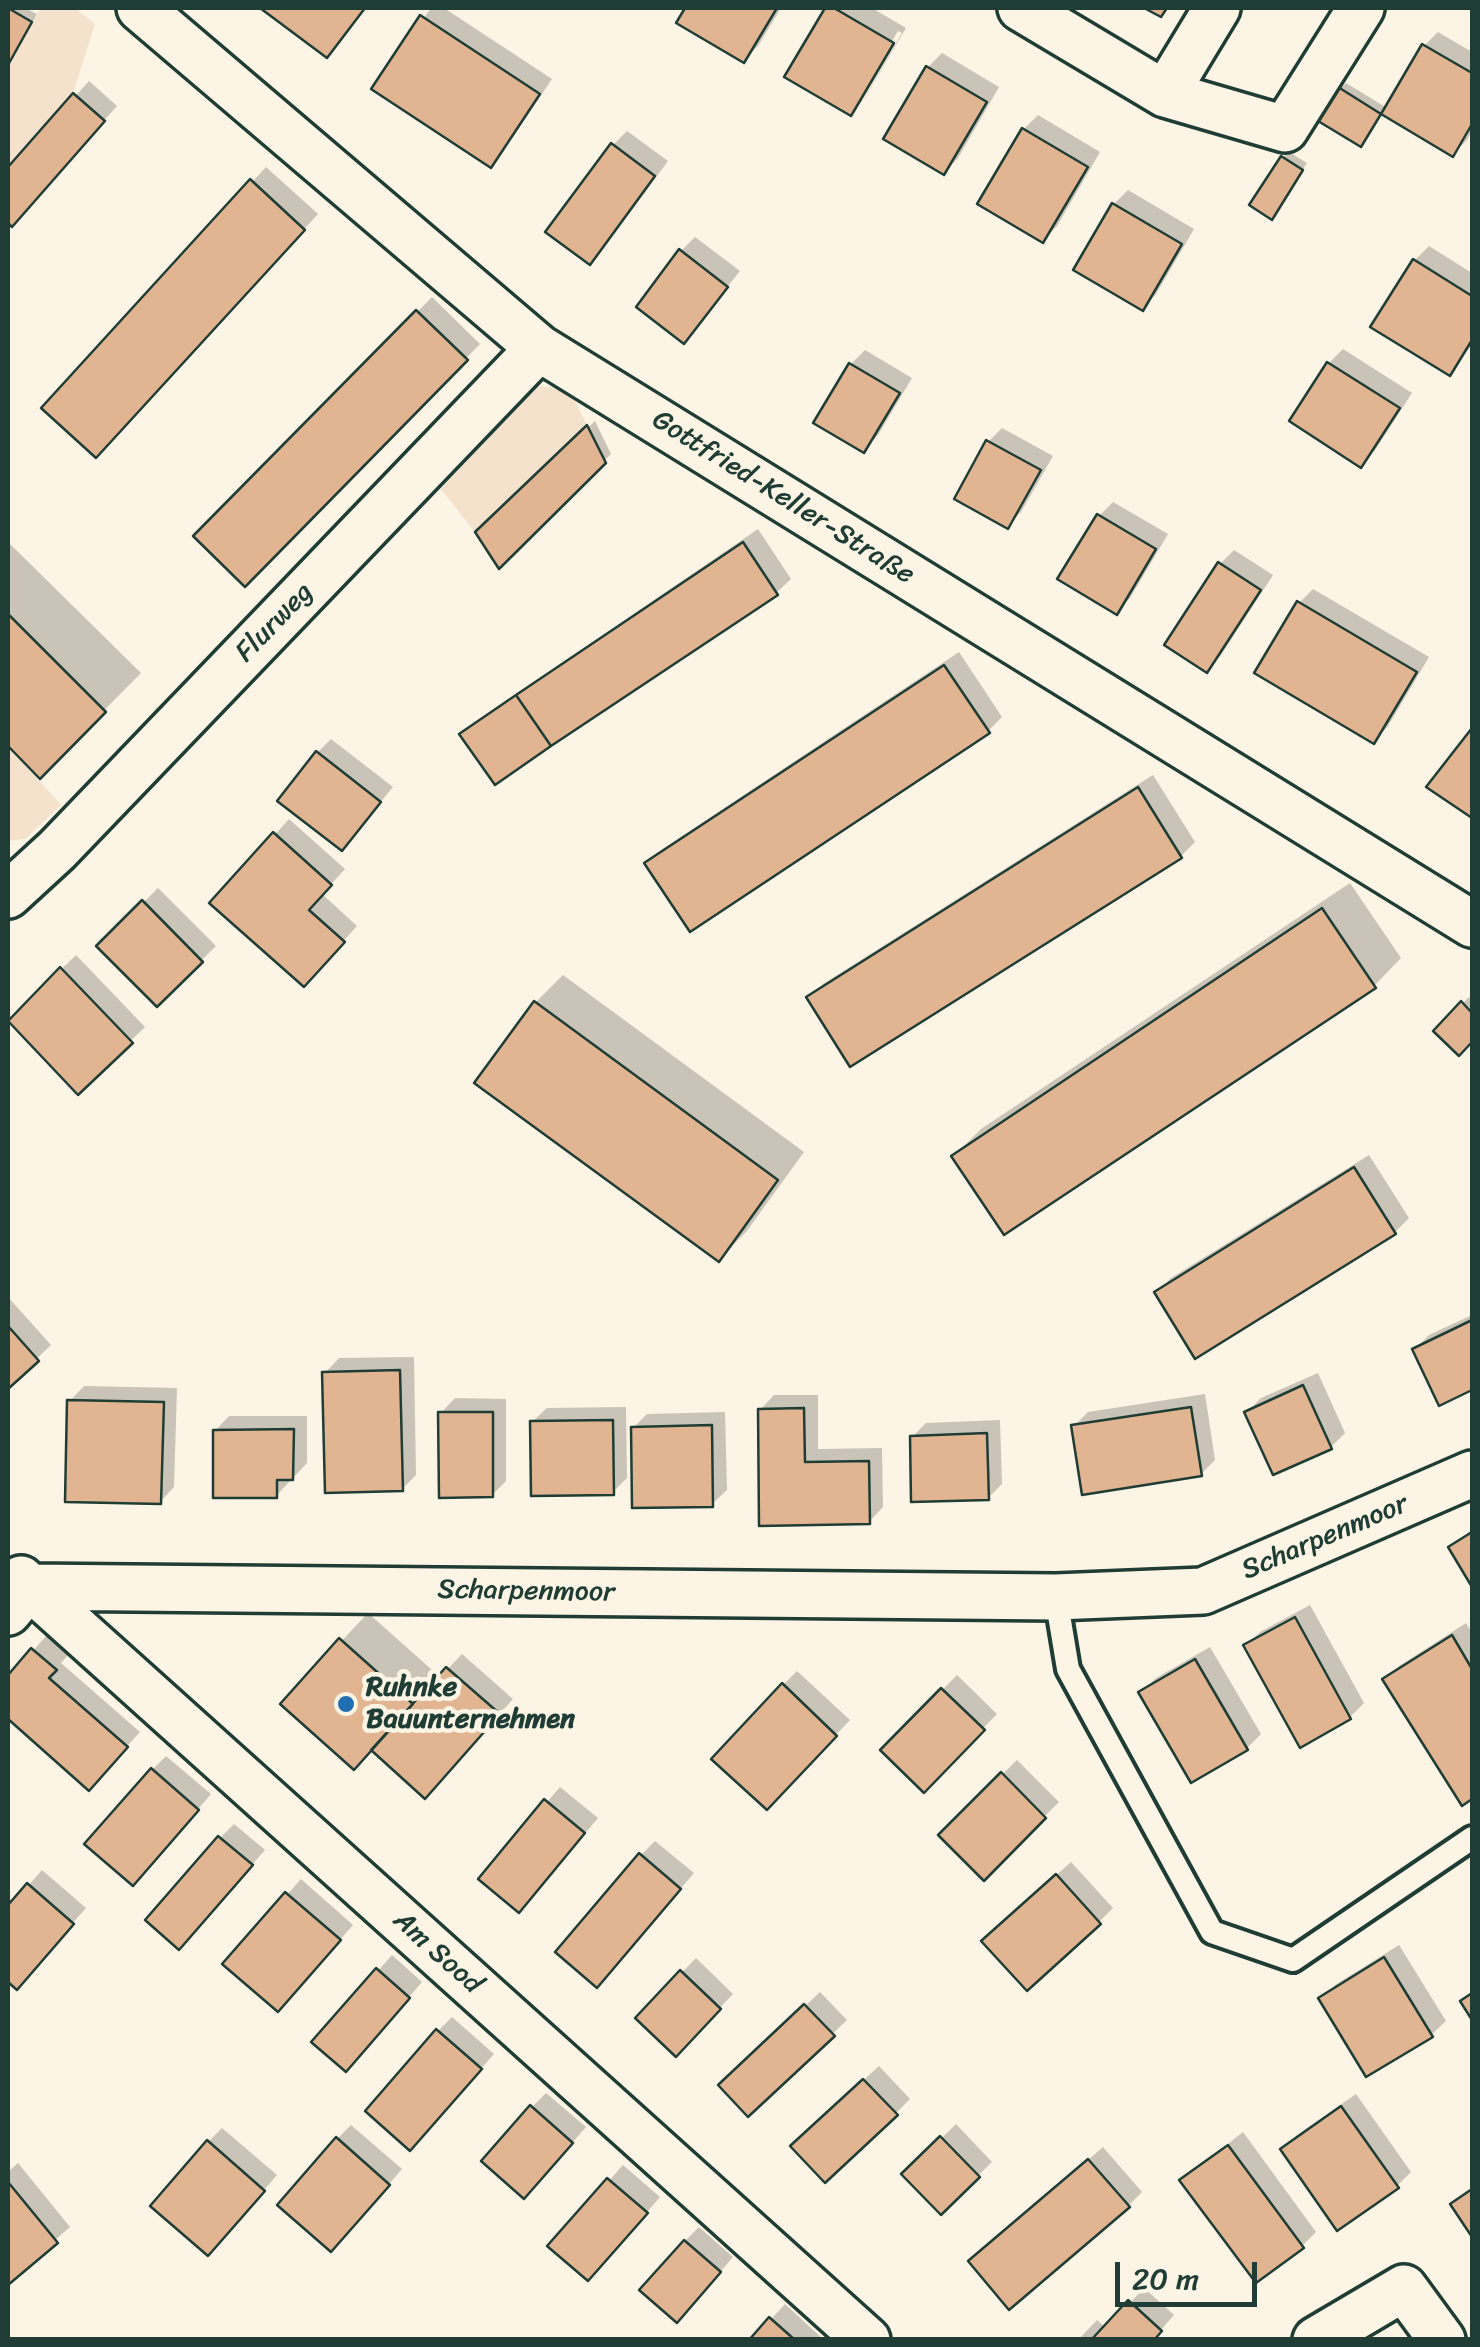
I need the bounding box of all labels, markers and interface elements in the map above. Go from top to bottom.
street label: Gottfried-Keller-Straße [646,403,920,593]
street label: Flurweg [229,576,321,670]
street label: Scharpenmoor [1237,1488,1413,1588]
street label: Scharpenmoor [437,1574,615,1610]
place label: Ruhnke Bauunternehmen [366,1671,575,1737]
marker: Ruhnke Bauunternehmen [335,1693,357,1715]
street label: Am Sood [386,1904,488,2002]
scale bar [1120,2242,1262,2304]
text: 20 m [1132,2252,1199,2306]

